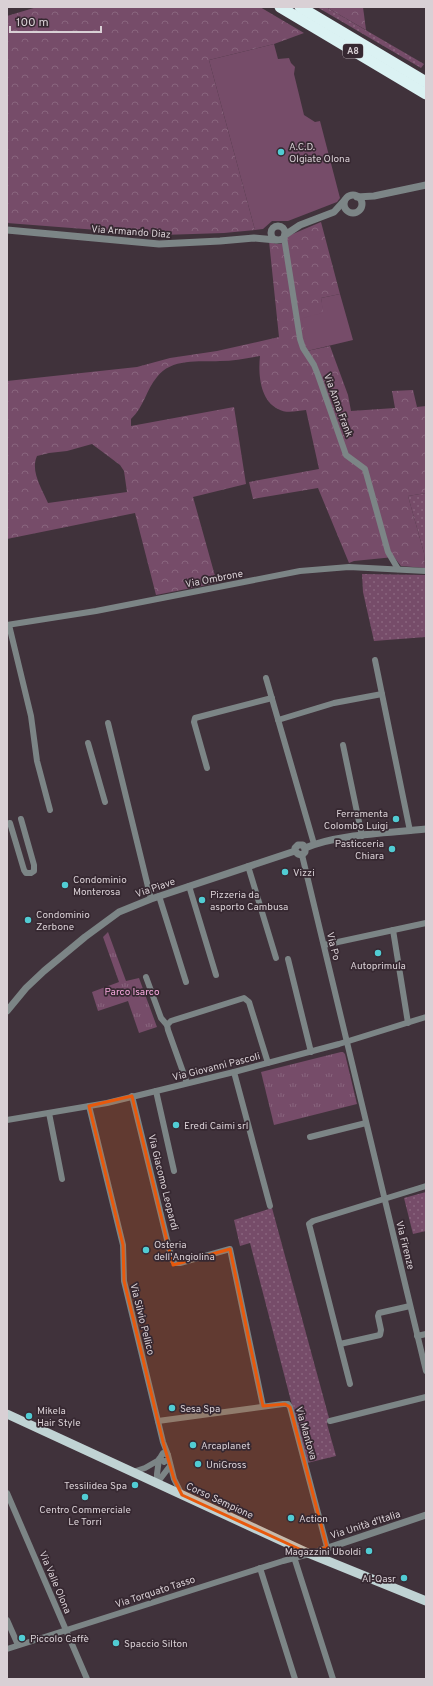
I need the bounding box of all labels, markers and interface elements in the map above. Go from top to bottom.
scale bar [10,8,101,34]
text: 100 m [16,15,49,31]
road number: A8 [343,44,363,58]
place label: A.C.D. Olgiate Olona [289,141,350,166]
marker: A.C.D. Olgiate Olona [276,147,286,157]
street label: Via Armando Diaz [91,223,171,242]
street label: Via Anna Frank [320,372,355,439]
street label: Via Ombrone [184,568,244,591]
place label: Ferramenta Colombo Luigi [324,808,388,833]
marker: Ferramenta Colombo Luigi [391,814,401,824]
place label: Pasticceria Chiara [335,838,384,863]
marker: Pasticceria Chiara [387,844,397,854]
marker: Vizzi [280,867,290,877]
place label: Vizzi [293,867,315,880]
place label: Condominio Monterosa [73,874,127,899]
street label: Via Piave [134,876,177,901]
marker: Condominio Monterosa [60,880,70,890]
place label: Pizzeria da asporto Cambusa [210,889,288,914]
marker: Pizzeria da asporto Cambusa [197,895,207,905]
place label: Condominio Zerbone [36,909,90,934]
marker: Condominio Zerbone [23,915,33,925]
street label: Via Po [323,931,342,962]
marker: Autoprimula [373,948,383,958]
place label: Autoprimula [350,960,406,973]
park label: Parco Isarco [104,986,160,999]
street label: Via Giovanni Pascoli [171,1050,262,1085]
marker: Eredi Caimi srl [171,1120,181,1130]
place label: Eredi Caimi srl [184,1120,248,1133]
street label: Via Giacomo Leopardi [144,1133,181,1232]
street label: Via Firenze [392,1220,417,1271]
place label: Osteria dell'Angiolina [154,1239,215,1264]
marker: Osteria dell'Angiolina [141,1245,151,1255]
street label: Via Silvio Pellico [126,1282,157,1357]
marker: Sesa Spa [167,1403,177,1413]
place label: Sesa Spa [180,1403,220,1416]
place label: Mikela Hair Style [37,1405,81,1430]
street label: Via Mantova [292,1405,319,1461]
marker: Mikela Hair Style [24,1411,34,1421]
marker: Arcaplanet [188,1440,198,1450]
place label: Arcaplanet [201,1440,250,1453]
marker: UniGross [193,1459,203,1469]
place label: UniGross [206,1459,247,1472]
place label: Tessilidea Spa [64,1480,127,1493]
marker: Tessilidea Spa [130,1480,140,1490]
street label: Corso Sempione [183,1480,255,1523]
marker: Centro Commerciale Le Torri [80,1492,90,1502]
place label: Centro Commerciale Le Torri [39,1504,131,1529]
street label: Via Unità d'Italia [329,1508,402,1543]
marker: Action [286,1513,296,1523]
place label: Action [299,1513,328,1526]
place label: Magazzini Uboldi [285,1546,361,1559]
marker: Magazzini Uboldi [364,1546,374,1556]
street label: Via Valle Olona [36,1549,74,1616]
street label: Via Torquato Tasso [114,1573,197,1611]
place label: Al-Qasr [362,1573,396,1586]
marker: Al-Qasr [399,1573,409,1583]
marker: Piccolo Caffè [17,1633,27,1643]
place label: Piccolo Caffè [30,1633,89,1646]
marker: Spaccio Silton [111,1638,121,1648]
place label: Spaccio Silton [124,1638,188,1651]

